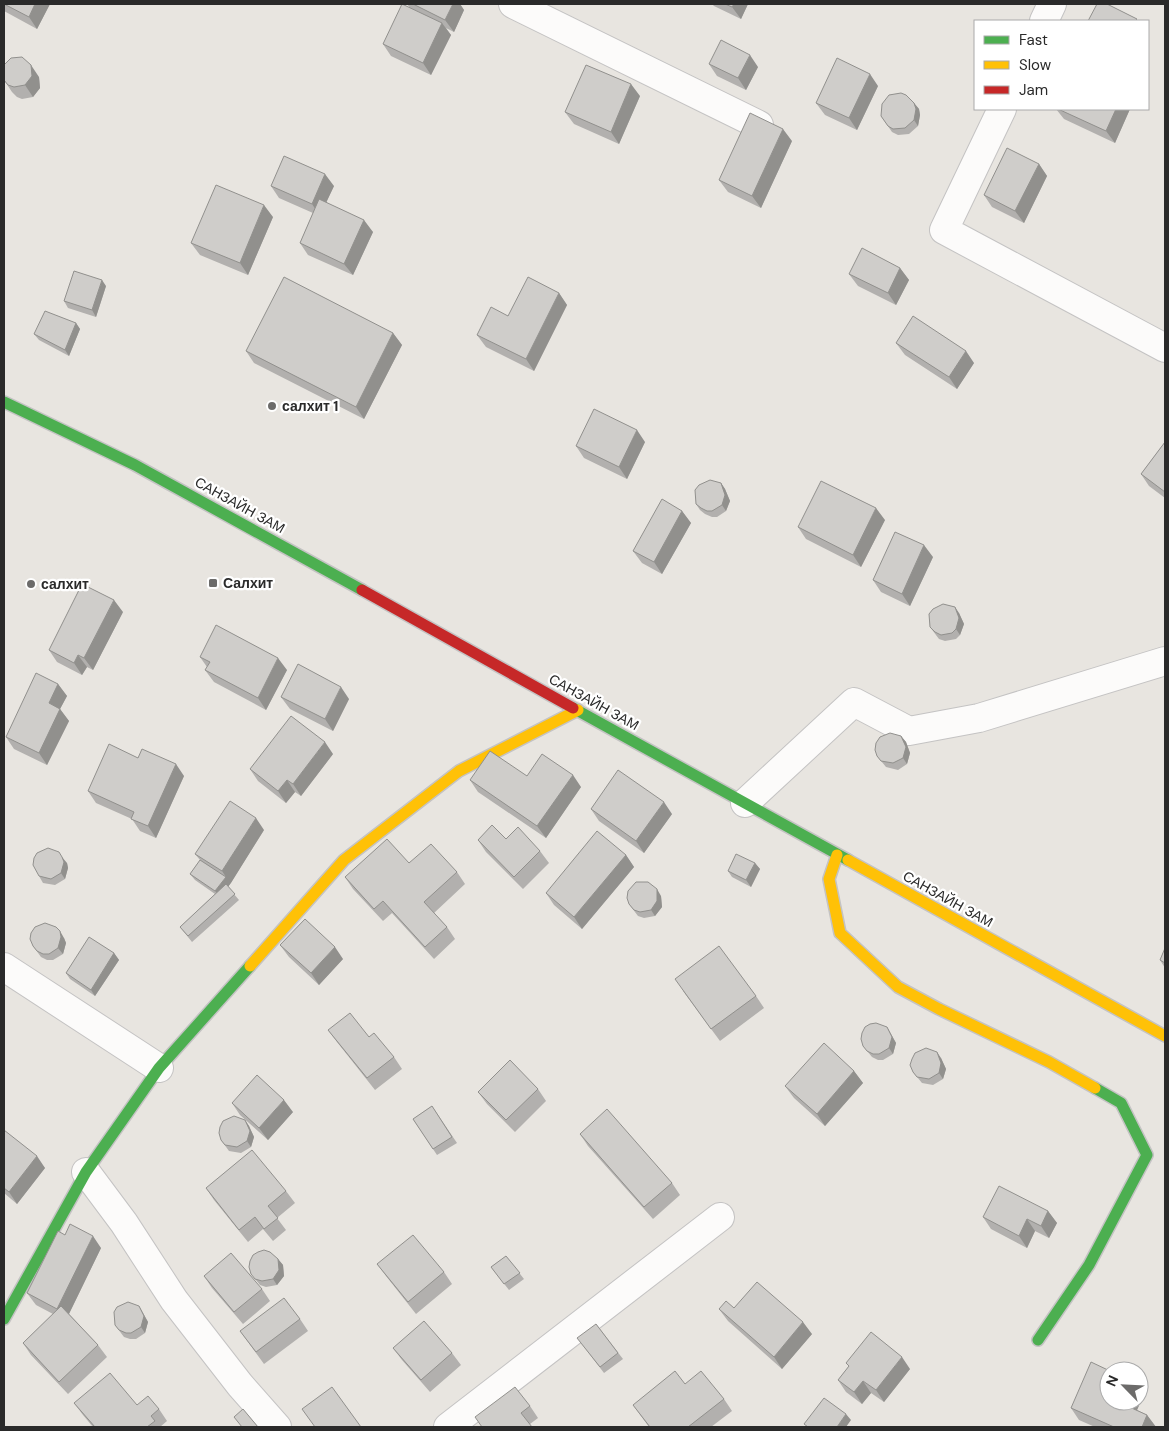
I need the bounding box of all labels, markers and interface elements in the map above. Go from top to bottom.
legend [974,20,1149,110]
text: Fast [1019,30,1048,50]
text: Slow [1019,55,1052,75]
text: Jam [1019,80,1048,100]
place label: салхит 1 [282,397,338,415]
marker: салхит 1 [266,400,278,412]
street label: САНЗАЙН ЗАМ [192,473,288,537]
place label: Салхит [223,574,273,592]
place label: салхит [41,575,89,593]
marker: Салхит [207,577,219,589]
marker: салхит [25,578,37,590]
street label: САНЗАЙН ЗАМ [546,670,642,734]
street label: САНЗАЙН ЗАМ [900,867,996,931]
north arrow [1099,1361,1149,1411]
text: N [1102,1372,1122,1389]

